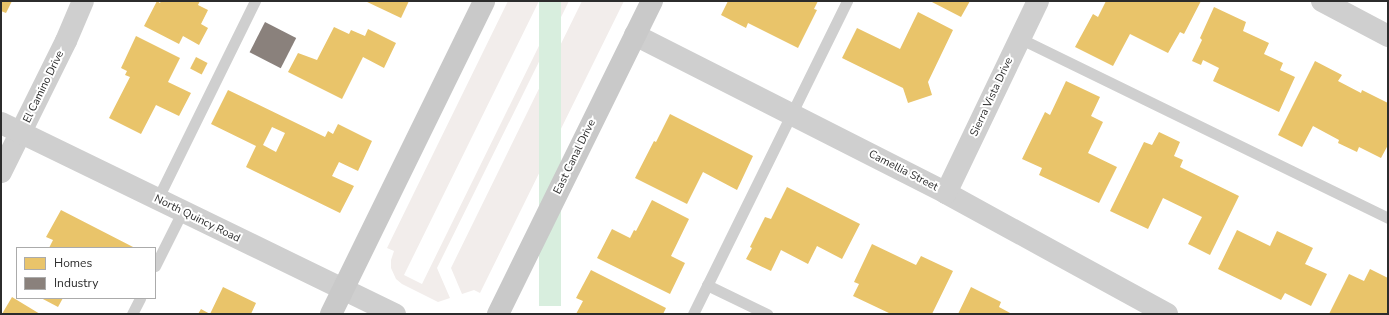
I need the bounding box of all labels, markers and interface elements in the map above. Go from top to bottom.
street label: El Camino Drive [21,49,67,125]
street label: Sierra Vista Drive [968,55,1016,139]
street label: East Canal Drive [551,118,599,196]
street label: Camellia Street [866,148,940,194]
street label: North Quincy Road [152,192,242,246]
legend [16,247,156,299]
text: Homes [54,255,92,271]
text: Industry [54,275,98,291]

